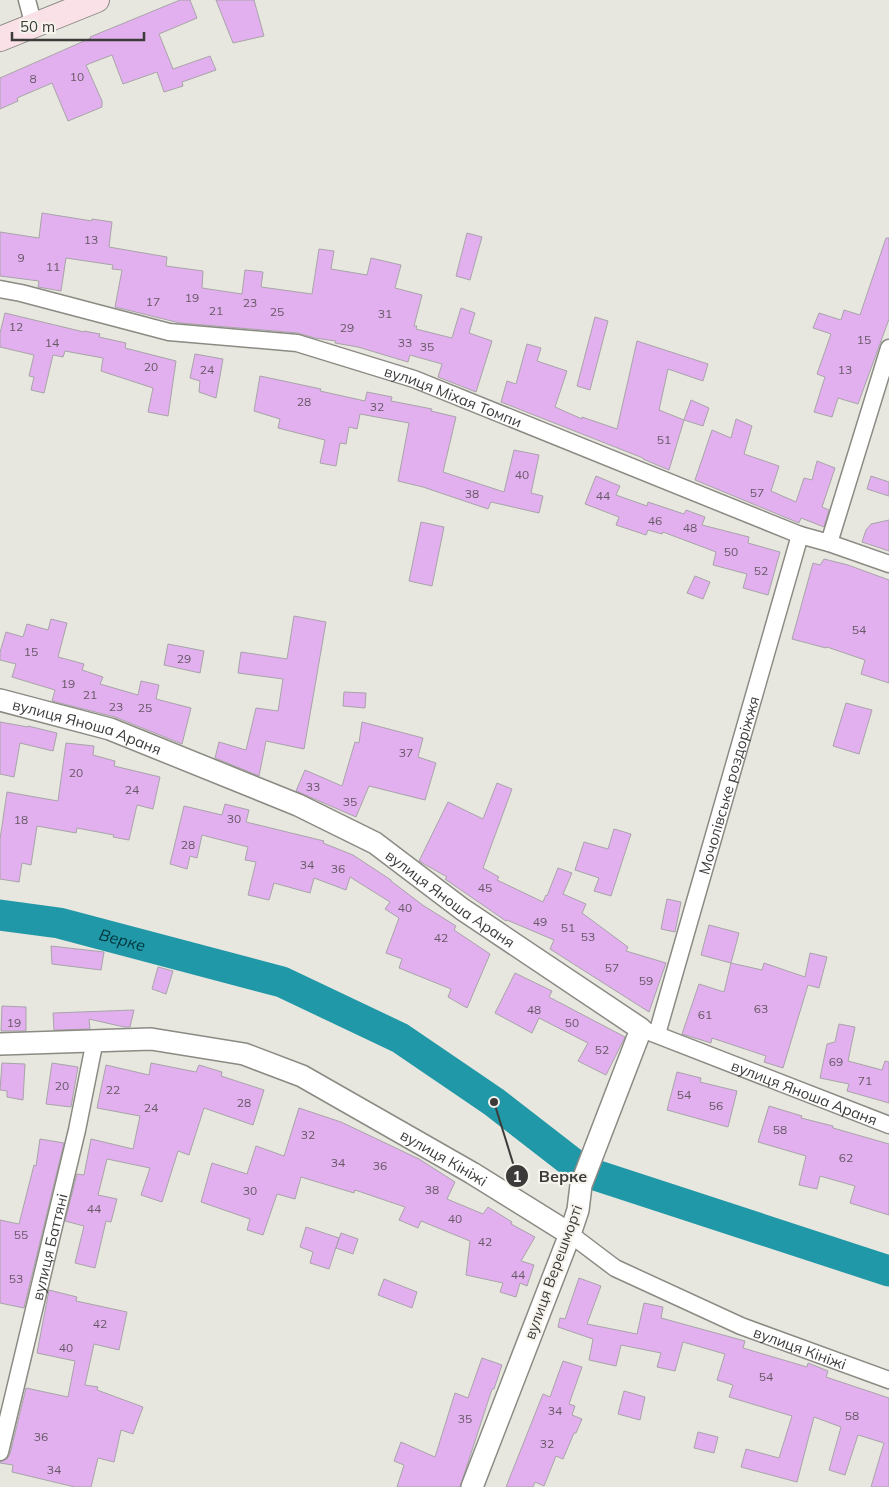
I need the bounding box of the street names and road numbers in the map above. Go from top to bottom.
street label: вулиця Міхая Томпи [382,361,525,431]
street label: вулиця Яноша Араня [11,694,164,758]
street label: Мочолівське роздоріжжя [694,694,763,876]
street label: вулиця Яноша Араня [382,845,519,951]
street label: вулиця Яноша Араня [729,1055,880,1129]
street label: вулиця Кініжі [397,1125,491,1190]
street label: вулиця Баттяні [27,1191,71,1302]
street label: вулиця Верешморті [520,1202,586,1342]
street label: вулиця Кініжі [751,1322,849,1373]

